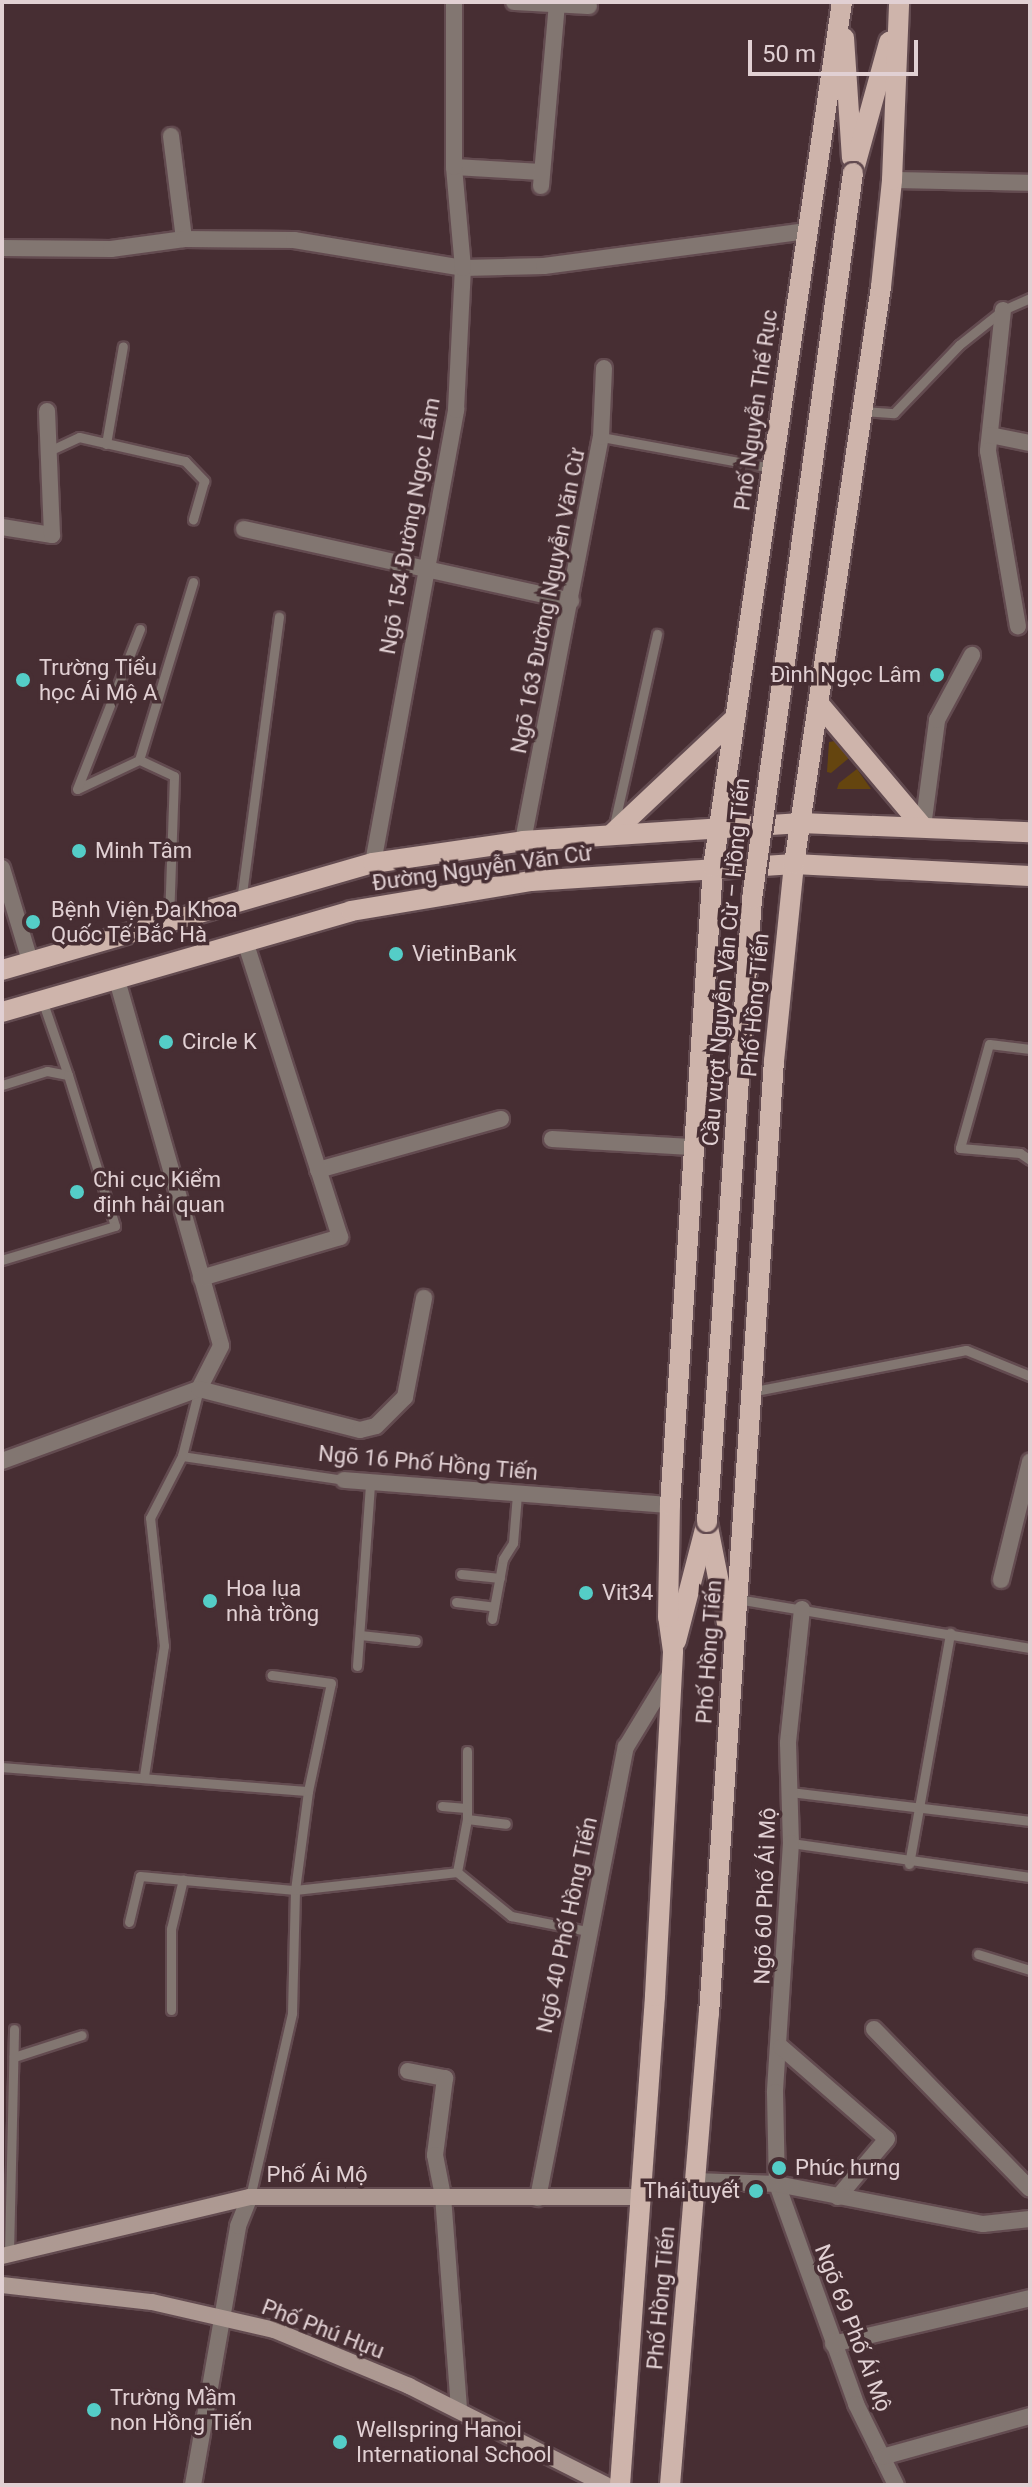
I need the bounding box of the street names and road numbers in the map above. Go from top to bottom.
street label: Phố Nguyễn Thế Rục [729,308,783,512]
street label: Ngõ 154 Đường Ngọc Lâm [374,396,446,656]
street label: Ngõ 163 Đường Nguyễn Văn Cừ [505,446,591,756]
street label: Cầu vượt Nguyễn Văn Cừ – Hồng Tiến [697,777,755,1147]
street label: Đường Nguyễn Văn Cừ [370,840,594,896]
street label: Phố Hồng Tiến [736,932,774,1078]
street label: Ngõ 16 Phố Hồng Tiến [317,1440,539,1486]
street label: Phố Hồng Tiến [691,1579,727,1725]
street label: Ngõ 60 Phố Ái Mộ [749,1807,781,1985]
street label: Ngõ 40 Phố Hồng Tiến [531,1814,603,2036]
street label: Phố Ái Mộ [267,2162,367,2188]
street label: Phố Hồng Tiến [642,2225,680,2371]
street label: Ngõ 69 Phố Ái Mộ [809,2241,897,2415]
street label: Phố Phú Hựu [258,2294,388,2364]

